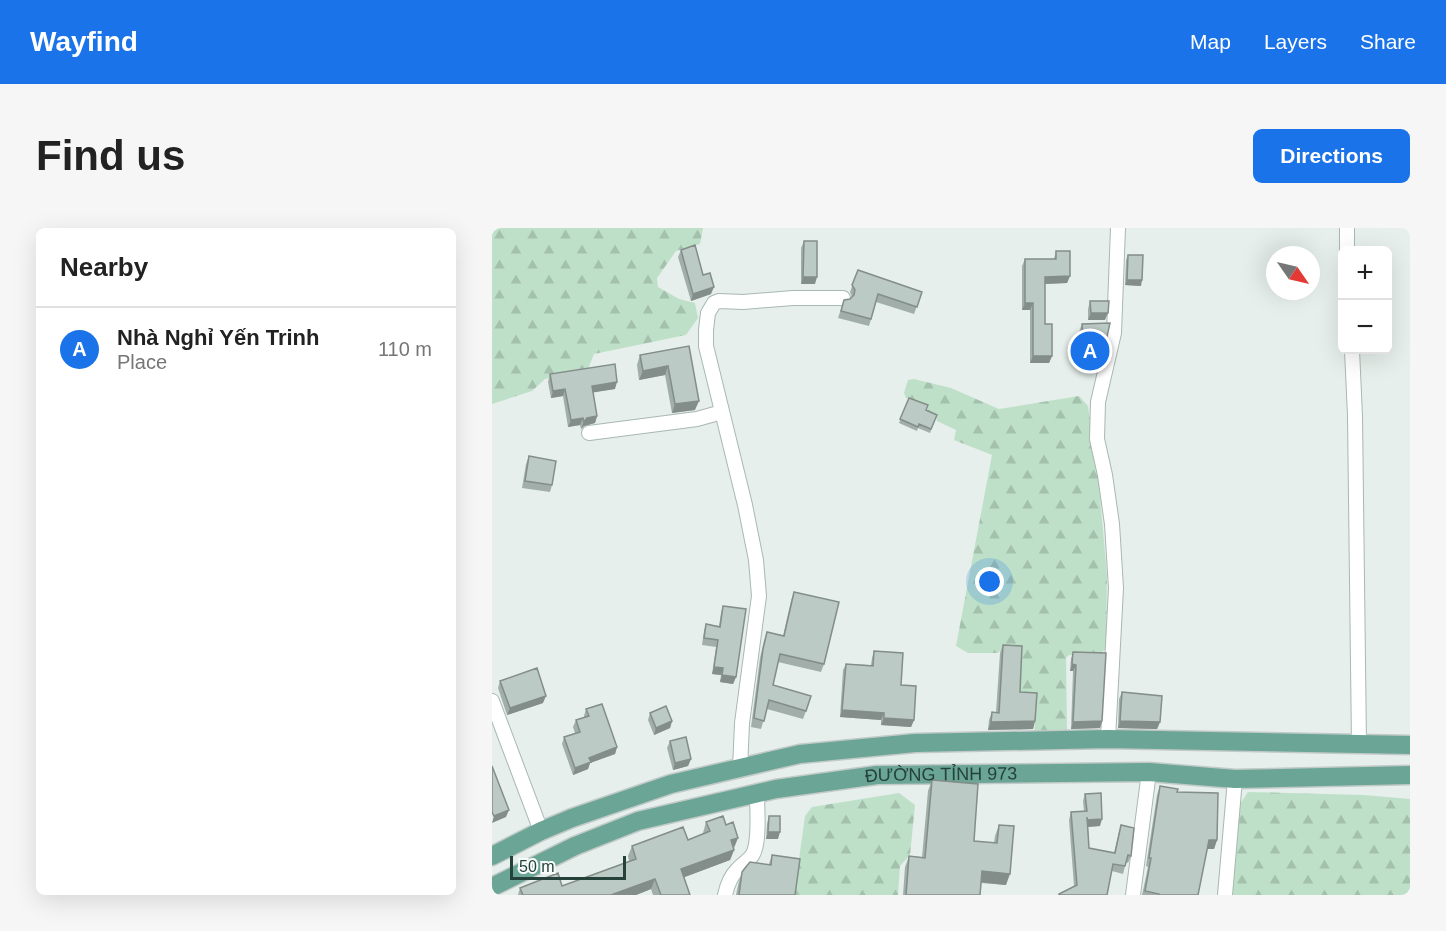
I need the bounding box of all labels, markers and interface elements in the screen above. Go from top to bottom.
text: Wayfind [30,26,138,57]
text: Map [1190,30,1231,53]
text: Layers [1264,30,1327,53]
text: Share [1360,30,1416,53]
button: Directions [1253,129,1410,183]
text: Find us [36,132,185,179]
north arrow [1266,246,1320,300]
map controls [1338,246,1392,354]
button: + [1338,246,1392,300]
text: Nearby [60,252,148,282]
button: − [1338,300,1392,354]
text: Nhà Nghỉ Yến Trinh [117,325,320,350]
pin: A [1070,328,1110,374]
text: A [72,338,87,360]
text: 110 m [378,338,432,360]
text: Place [117,351,167,373]
your location [975,567,1004,596]
street label: ĐƯỜNG TỈNH 973 [863,763,1017,787]
scale bar [510,853,626,880]
text: 50 m [519,858,555,875]

